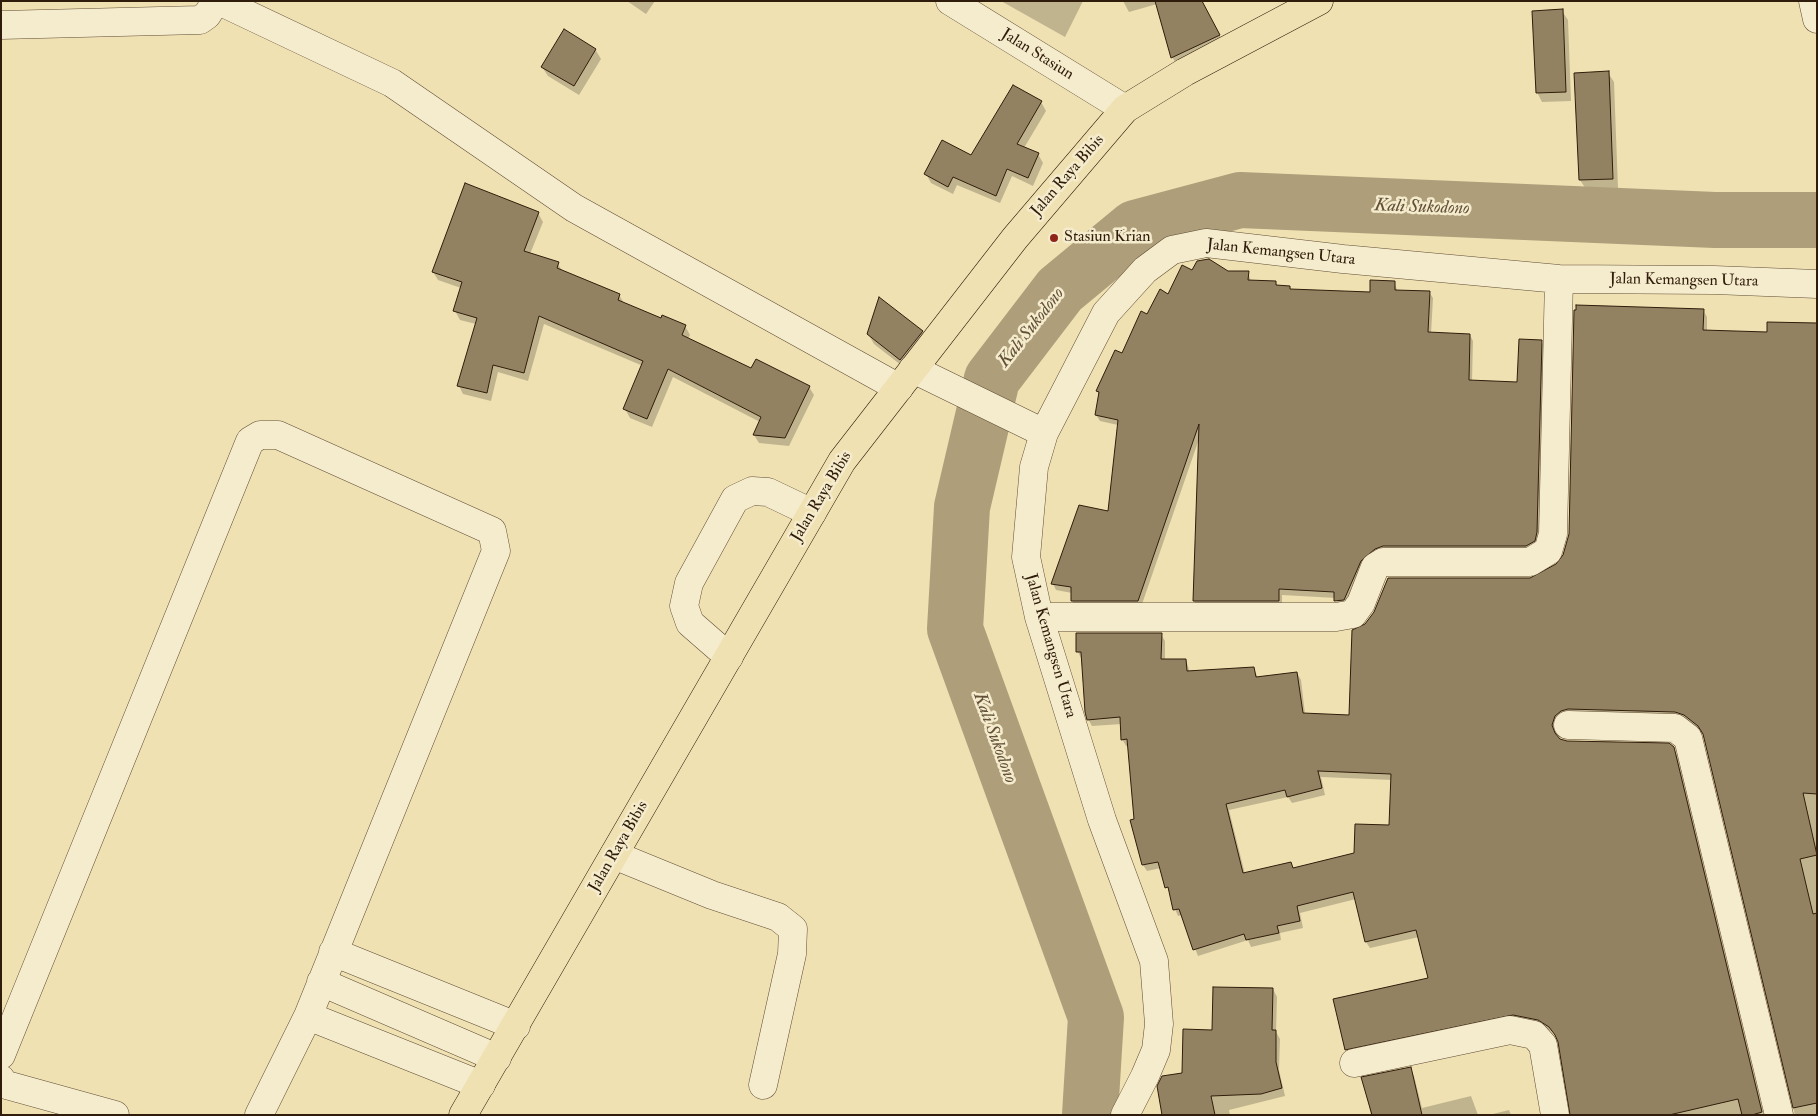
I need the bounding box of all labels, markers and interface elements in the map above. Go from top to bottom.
street label: Jalan Stasiun [997,25,1077,85]
street label: Jalan Raya Bibis [1027,131,1109,221]
water label: Kali Sukodono [1374,196,1470,220]
place label: Stasiun Krian [1064,228,1150,248]
marker: Stasiun Krian [1048,232,1060,244]
street label: Jalan Kemangsen Utara [1206,236,1356,270]
street label: Jalan Kemangsen Utara [1609,270,1759,292]
water label: Kali Sukodono [994,284,1070,372]
street label: Jalan Raya Bibis [788,448,856,546]
street label: Jalan Kemangsen Utara [1020,572,1080,720]
water label: Kali Sukodono [968,690,1020,786]
street label: Jalan Raya Bibis [585,798,653,896]

